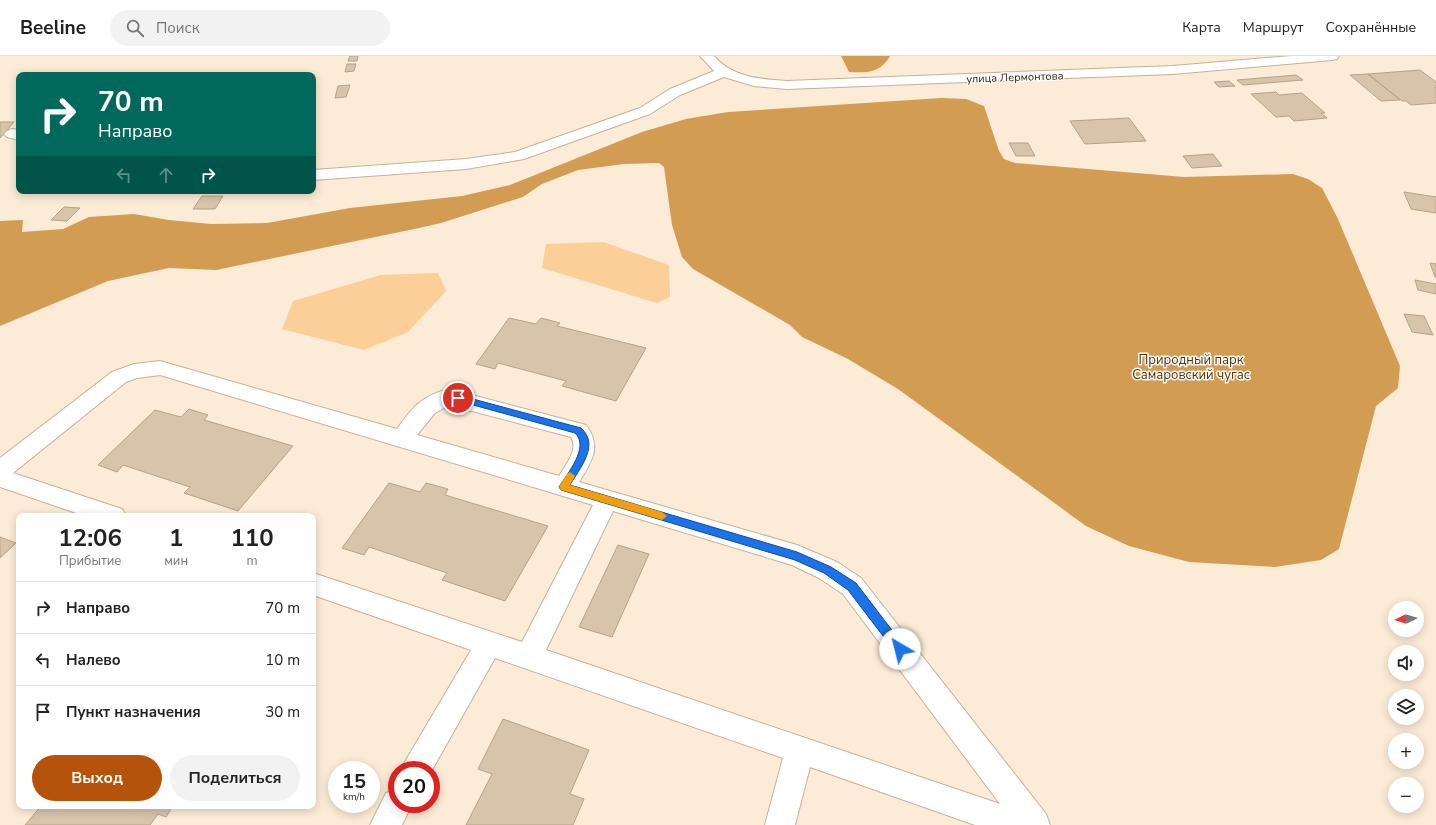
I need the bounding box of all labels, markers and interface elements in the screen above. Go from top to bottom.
search box [110,10,390,46]
text: Beeline [20,15,86,41]
icon: search [124,17,146,39]
text: Поиск [156,18,200,38]
text: Карта [1182,18,1221,37]
text: Маршрут [1243,18,1304,37]
text: Сохранённые [1326,18,1416,37]
street label: улица Лермонтова [966,68,1064,87]
text: 70 m [98,83,164,121]
icon: right [32,88,84,140]
text: Направо [98,119,172,143]
icon: left [113,164,135,186]
icon: ahead [155,164,177,186]
icon: right [197,164,219,186]
park label: Природный парк Самаровский чугас [1132,351,1250,384]
pin [441,381,475,415]
icon: arrive [447,387,469,409]
text: 12:06 [58,522,122,554]
text: 1 [169,522,183,554]
text: 110 [230,522,274,554]
text: Прибытие [59,552,121,570]
text: мин [164,552,188,570]
text: m [246,552,258,570]
icon: right [32,597,54,619]
text: Направо [66,598,130,618]
text: 70 m [265,598,300,618]
north arrow [1388,601,1424,637]
map controls [1388,601,1424,813]
position arrow [879,628,921,670]
button: sound [1388,645,1424,681]
icon: left [32,649,54,671]
text: Налево [66,650,121,670]
text: 10 m [265,650,300,670]
button: layers [1388,689,1424,725]
icon: arrive [32,701,54,723]
text: Пункт назначения [66,702,201,722]
text: 30 m [265,702,300,722]
button: + [1388,733,1424,769]
button: Выход [32,755,162,801]
button: Поделиться [170,755,300,801]
speed limit sign: 20 [388,761,440,813]
text: 15 [342,768,366,795]
button: − [1388,777,1424,813]
text: km/h [343,790,365,804]

